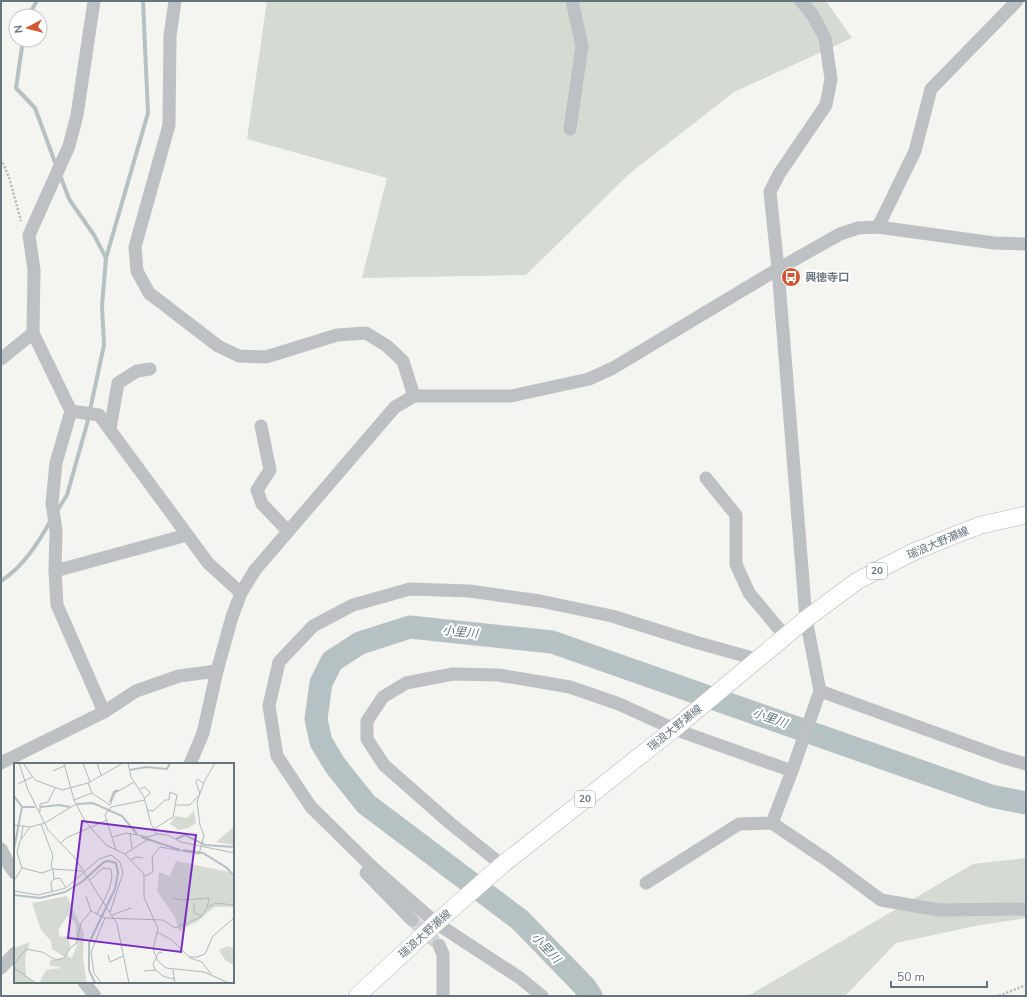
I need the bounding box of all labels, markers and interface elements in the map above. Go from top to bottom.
north arrow [8,8,48,48]
text: N [11,24,27,34]
bus stop icon: 興徳寺口 [780,266,802,288]
place label: 興徳寺口 [805,270,849,285]
street label: 瑞浪大野瀬線 [905,523,971,563]
road number: 20 [867,563,887,579]
water label: 小里川 [441,622,481,642]
street label: 瑞浪大野瀬線 [645,701,705,755]
water label: 小里川 [750,705,792,732]
inset map [14,763,234,983]
road number: 20 [575,791,595,807]
street label: 瑞浪大野瀬線 [395,906,455,962]
water label: 小里川 [528,929,565,968]
scale bar [891,963,987,989]
text: 50 m [897,969,925,985]

